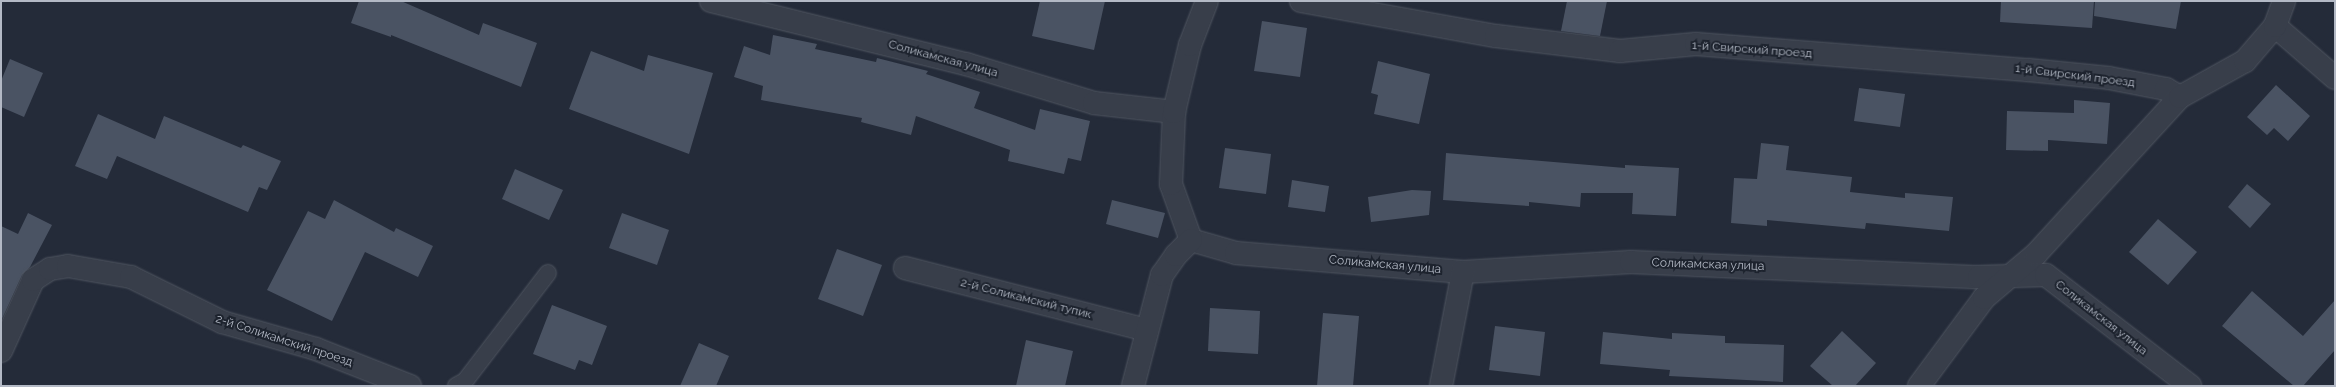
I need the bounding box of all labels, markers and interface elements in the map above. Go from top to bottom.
street label: Соликамская улица [887,37,999,81]
street label: 1-й Свирский проезд [1691,39,1813,61]
street label: 1-й Свирский проезд [2014,62,2136,90]
street label: Соликамская улица [1328,253,1442,277]
street label: Соликамская улица [1651,256,1765,274]
street label: 2-й Соликамский тупик [959,276,1093,322]
street label: Соликамская улица [2052,278,2150,358]
street label: 2-й Соликамский проезд [214,312,354,370]

